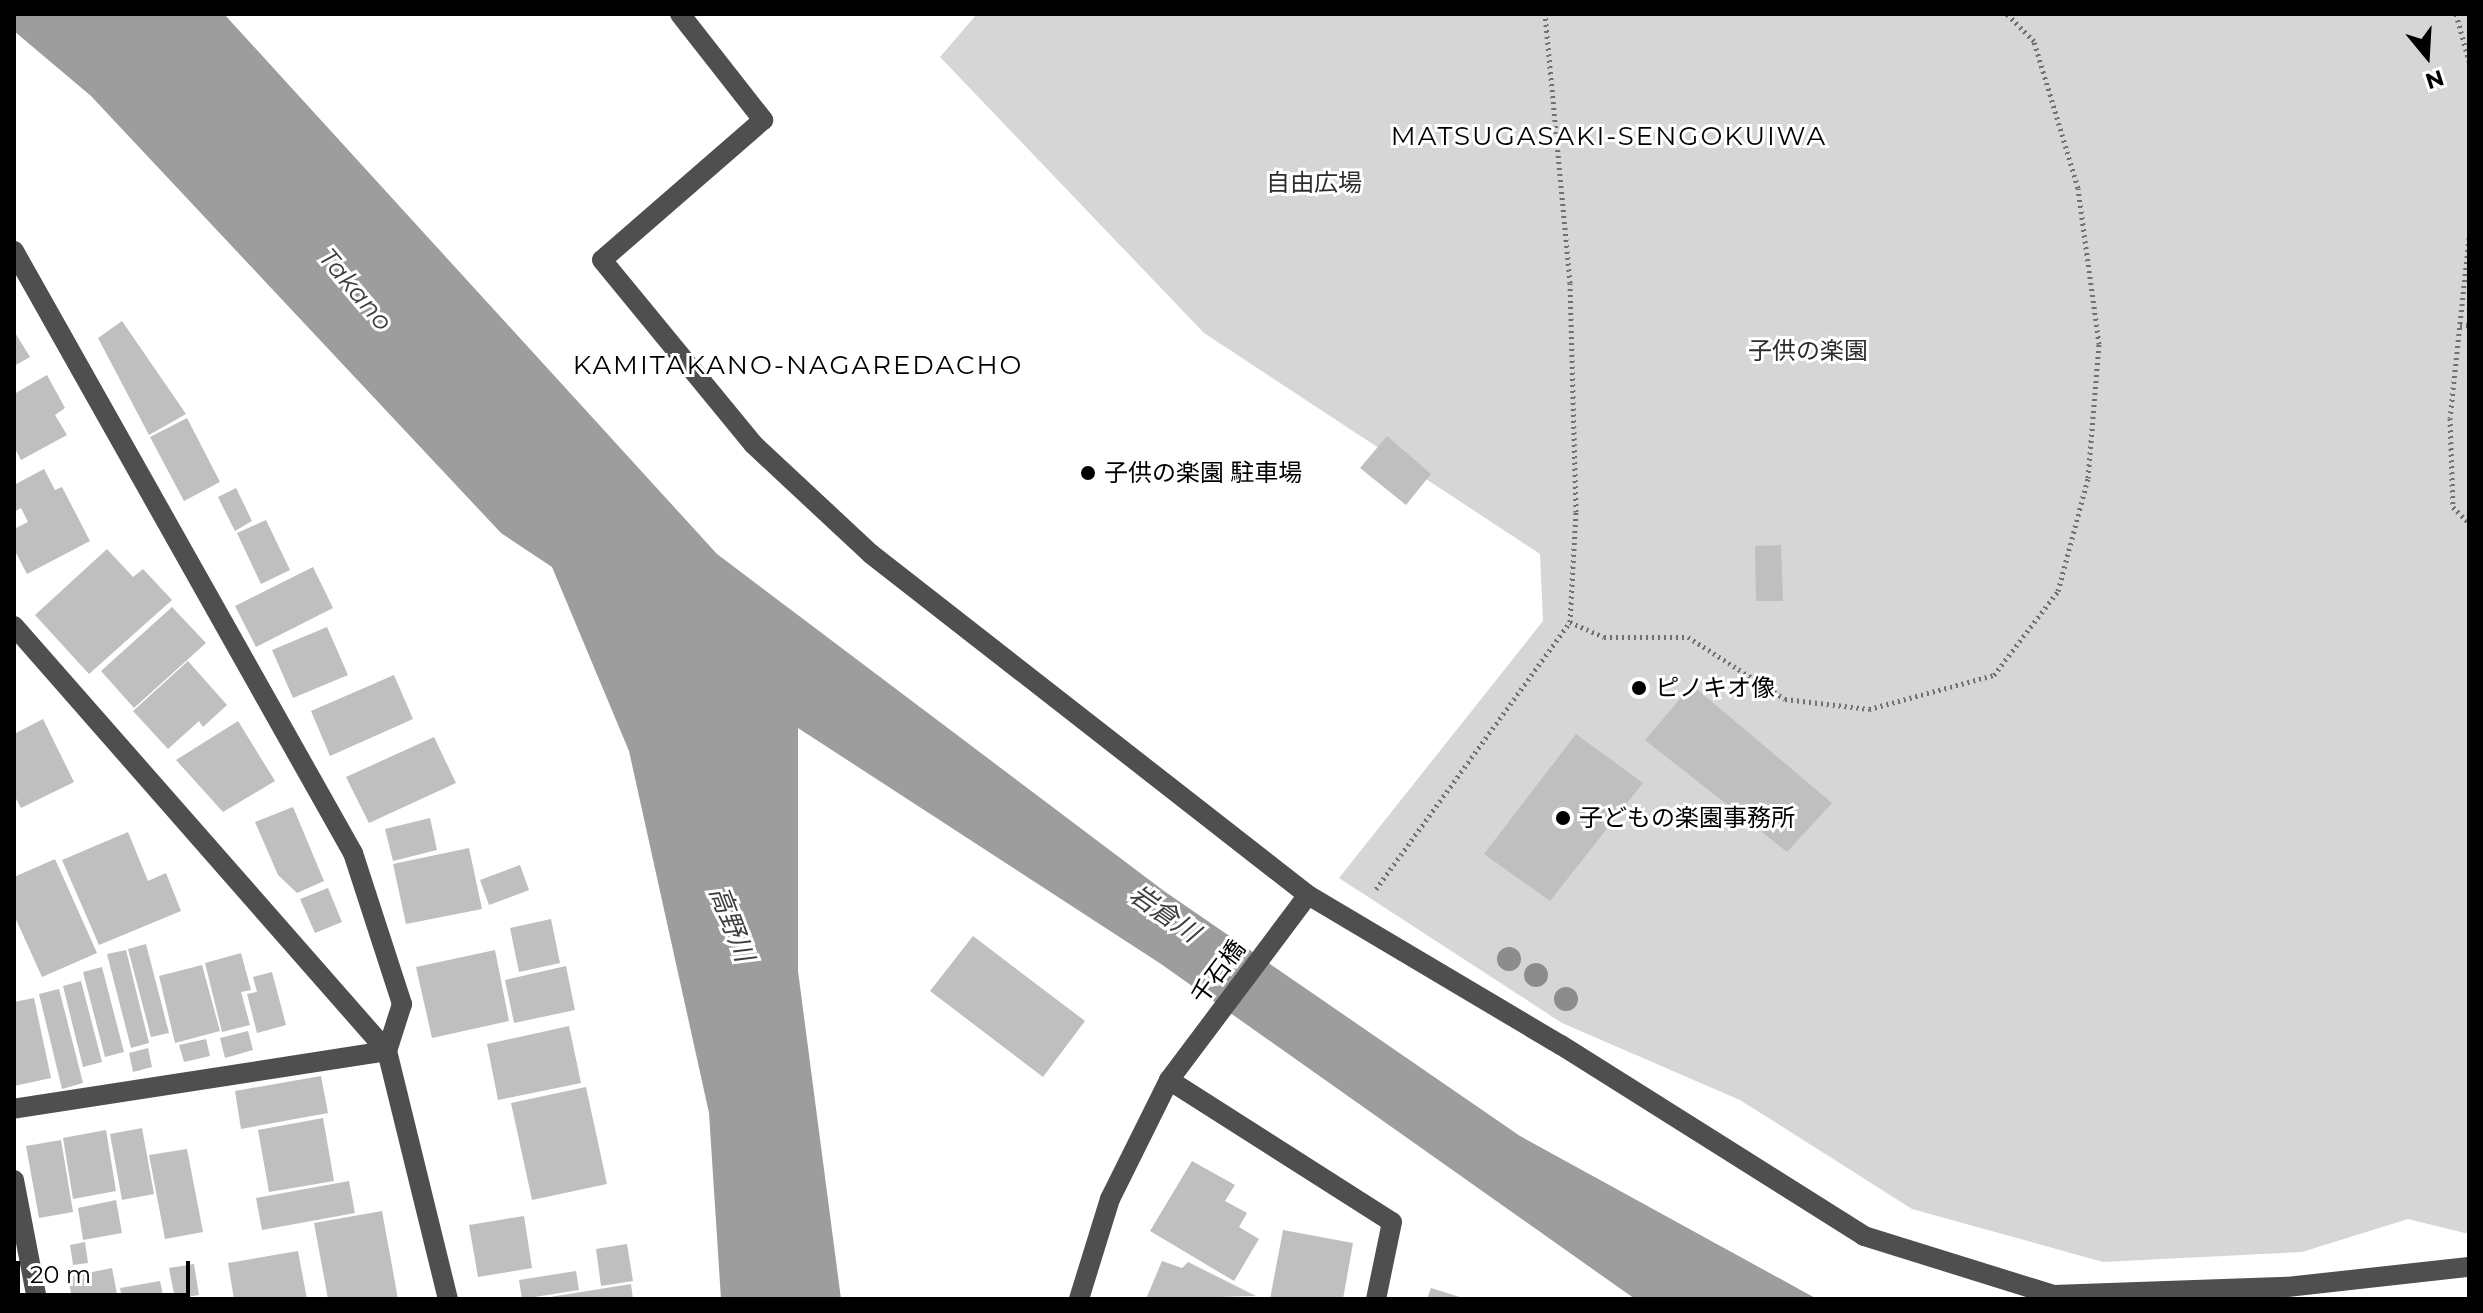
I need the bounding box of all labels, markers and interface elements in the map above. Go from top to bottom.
north arrow [2387,16,2467,96]
text: N [2422,64,2447,95]
district label: MATSUGASAKI-SENGOKUIWA [1391,121,1827,153]
park label: 自由広場 [1266,169,1362,197]
water label: Takano [312,243,398,337]
park label: 子供の楽園 [1748,337,1868,365]
district label: KAMITAKANO-NAGAREDACHO [573,350,1023,382]
place label: 子供の楽園 駐車場 [1104,459,1302,487]
marker: 子供の楽園 駐車場 [1079,464,1097,482]
place label: ピノキオ像 [1655,674,1775,702]
marker: ピノキオ像 [1630,679,1648,697]
place label: 子どもの楽園事務所 [1579,804,1795,832]
marker: 子どもの楽園事務所 [1554,809,1572,827]
water label: 岩倉川 [1123,879,1205,949]
water label: 高野川 [702,882,760,966]
street label: 千石橋 [1185,935,1251,1009]
scale bar [20,1245,194,1295]
text: 20 m [30,1260,91,1289]

